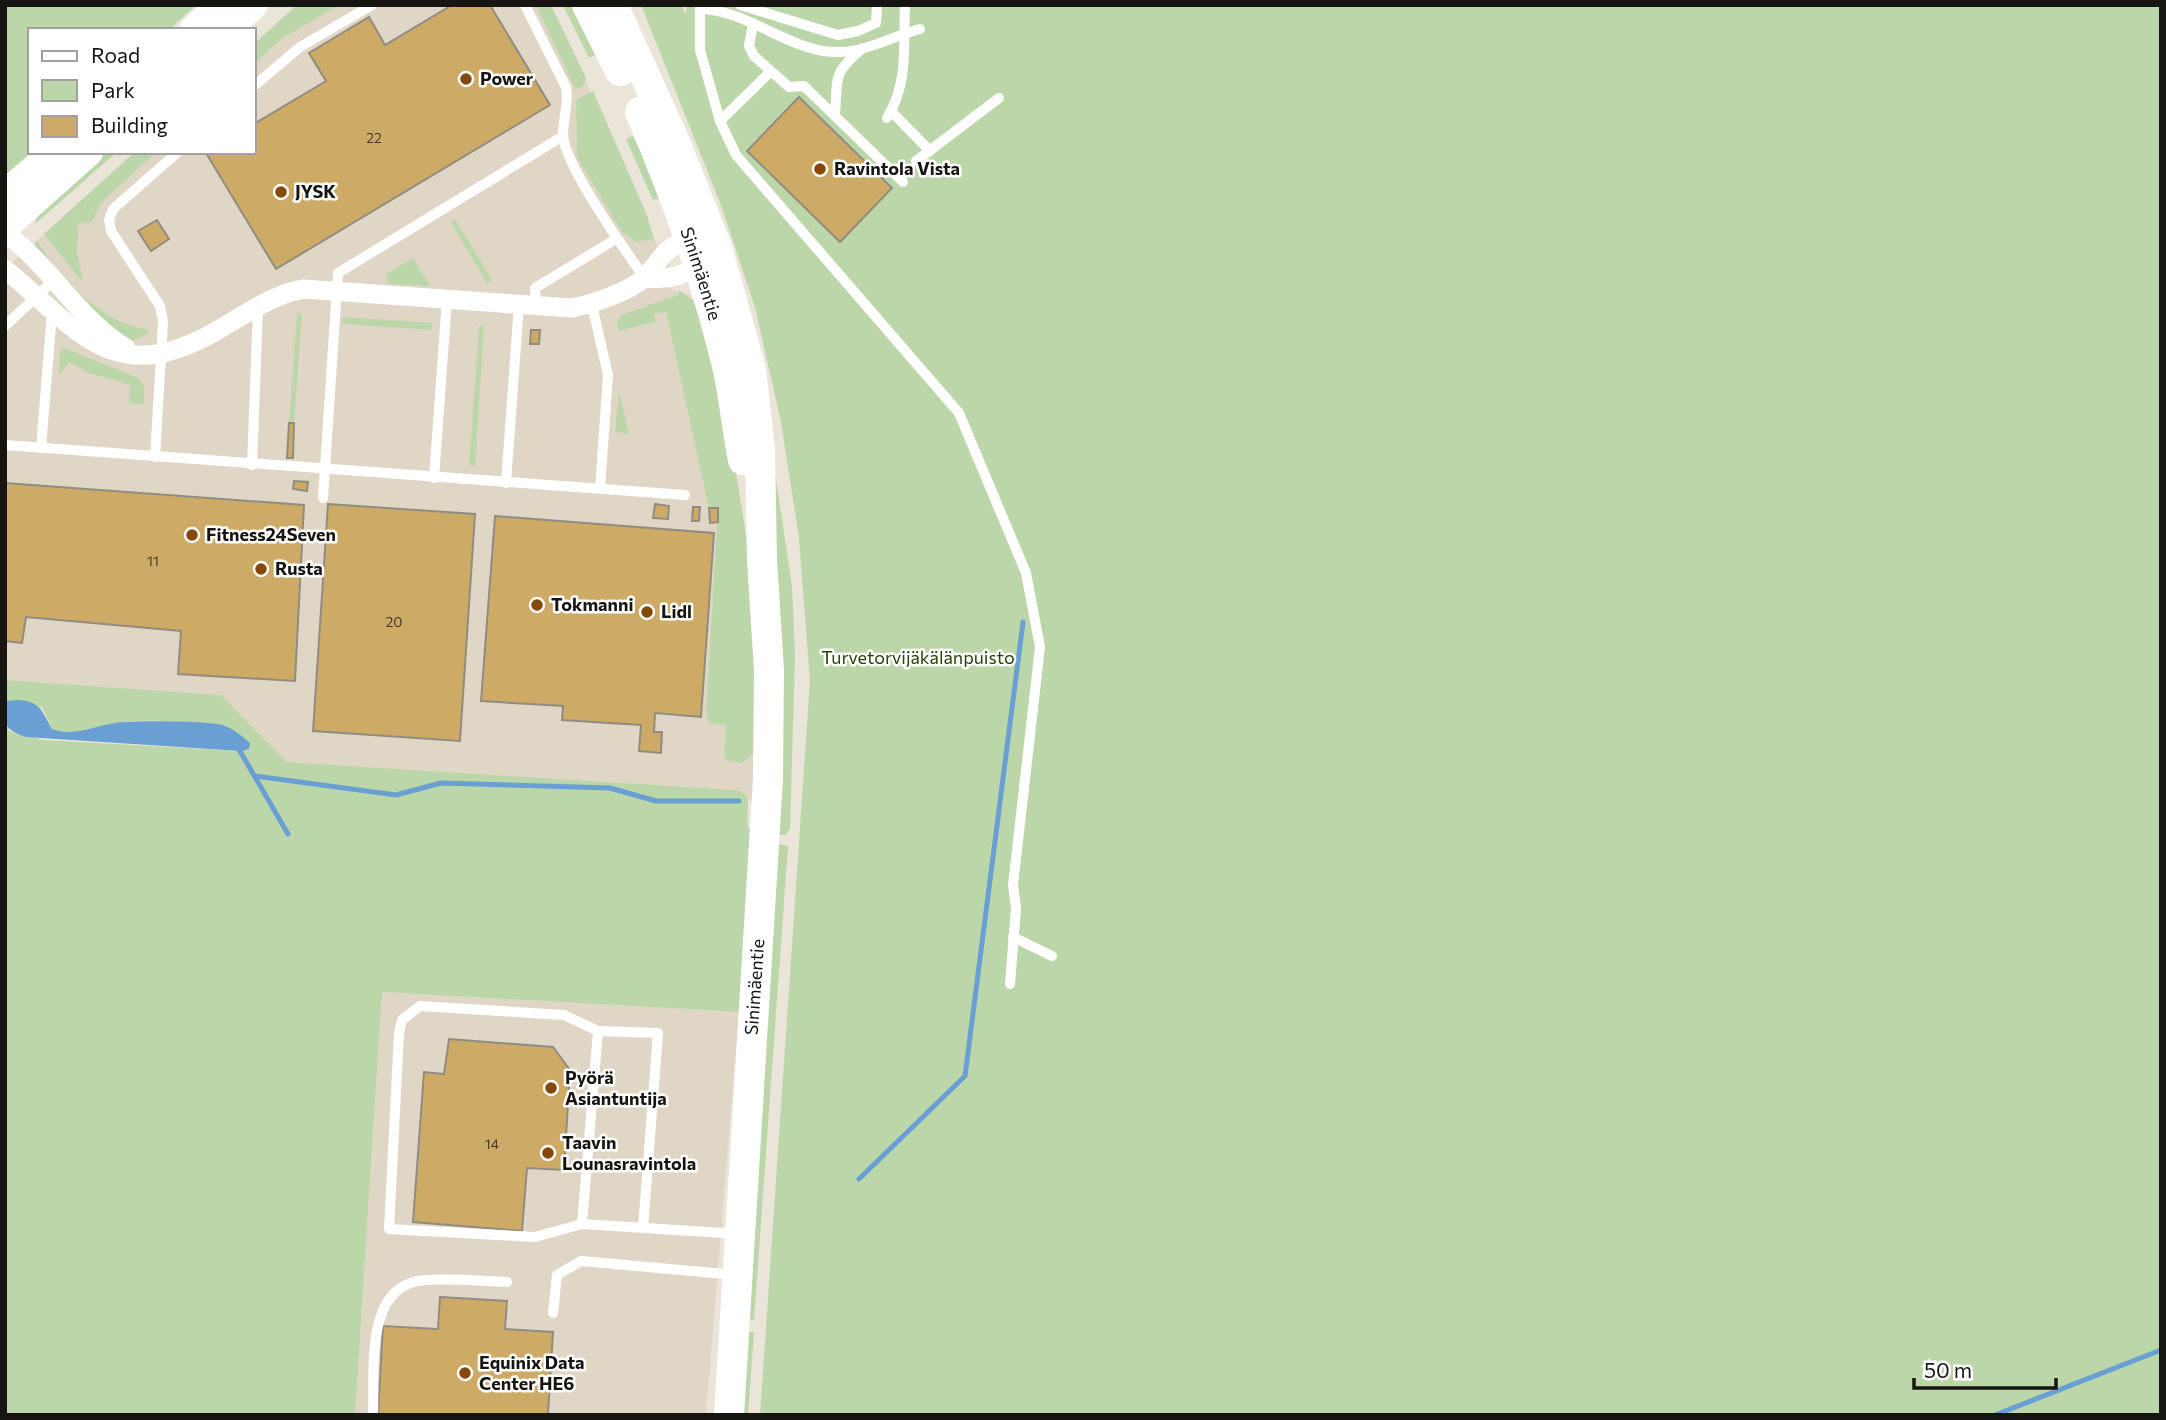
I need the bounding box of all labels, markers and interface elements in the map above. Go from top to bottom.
legend [28,28,256,154]
text: Road [91,42,140,67]
place label: Power [480,67,534,89]
marker: Power [458,71,474,87]
text: Park [91,77,135,102]
text: Building [91,112,168,137]
house number: 22 [366,129,382,146]
place label: Ravintola Vista [834,157,960,179]
marker: Ravintola Vista [812,161,828,177]
place label: JYSK [295,180,336,202]
marker: JYSK [273,184,289,200]
street label: Sinimäentie [676,224,727,323]
place label: Fitness24Seven [206,523,336,545]
marker: Fitness24Seven [184,527,200,543]
house number: 11 [147,552,159,569]
place label: Rusta [275,557,323,579]
marker: Rusta [253,561,269,577]
place label: Tokmanni [551,593,633,615]
marker: Tokmanni [529,597,545,613]
place label: Lidl [661,600,692,622]
marker: Lidl [639,604,655,620]
house number: 20 [386,613,402,630]
park label: Turvetorvijäkälänpuisto [821,646,1015,668]
street label: Sinimäentie [740,938,768,1036]
place label: Pyörä Asiantuntija [565,1066,667,1109]
marker: Pyörä Asiantuntija [543,1080,559,1096]
place label: Taavin Lounasravintola [562,1131,696,1174]
house number: 14 [485,1135,500,1152]
marker: Taavin Lounasravintola [540,1145,556,1161]
scale bar [1914,1346,2056,1390]
place label: Equinix Data Center HE6 [479,1351,584,1394]
text: 50 m [1924,1357,1972,1382]
marker: Equinix Data Center HE6 [457,1365,473,1381]

